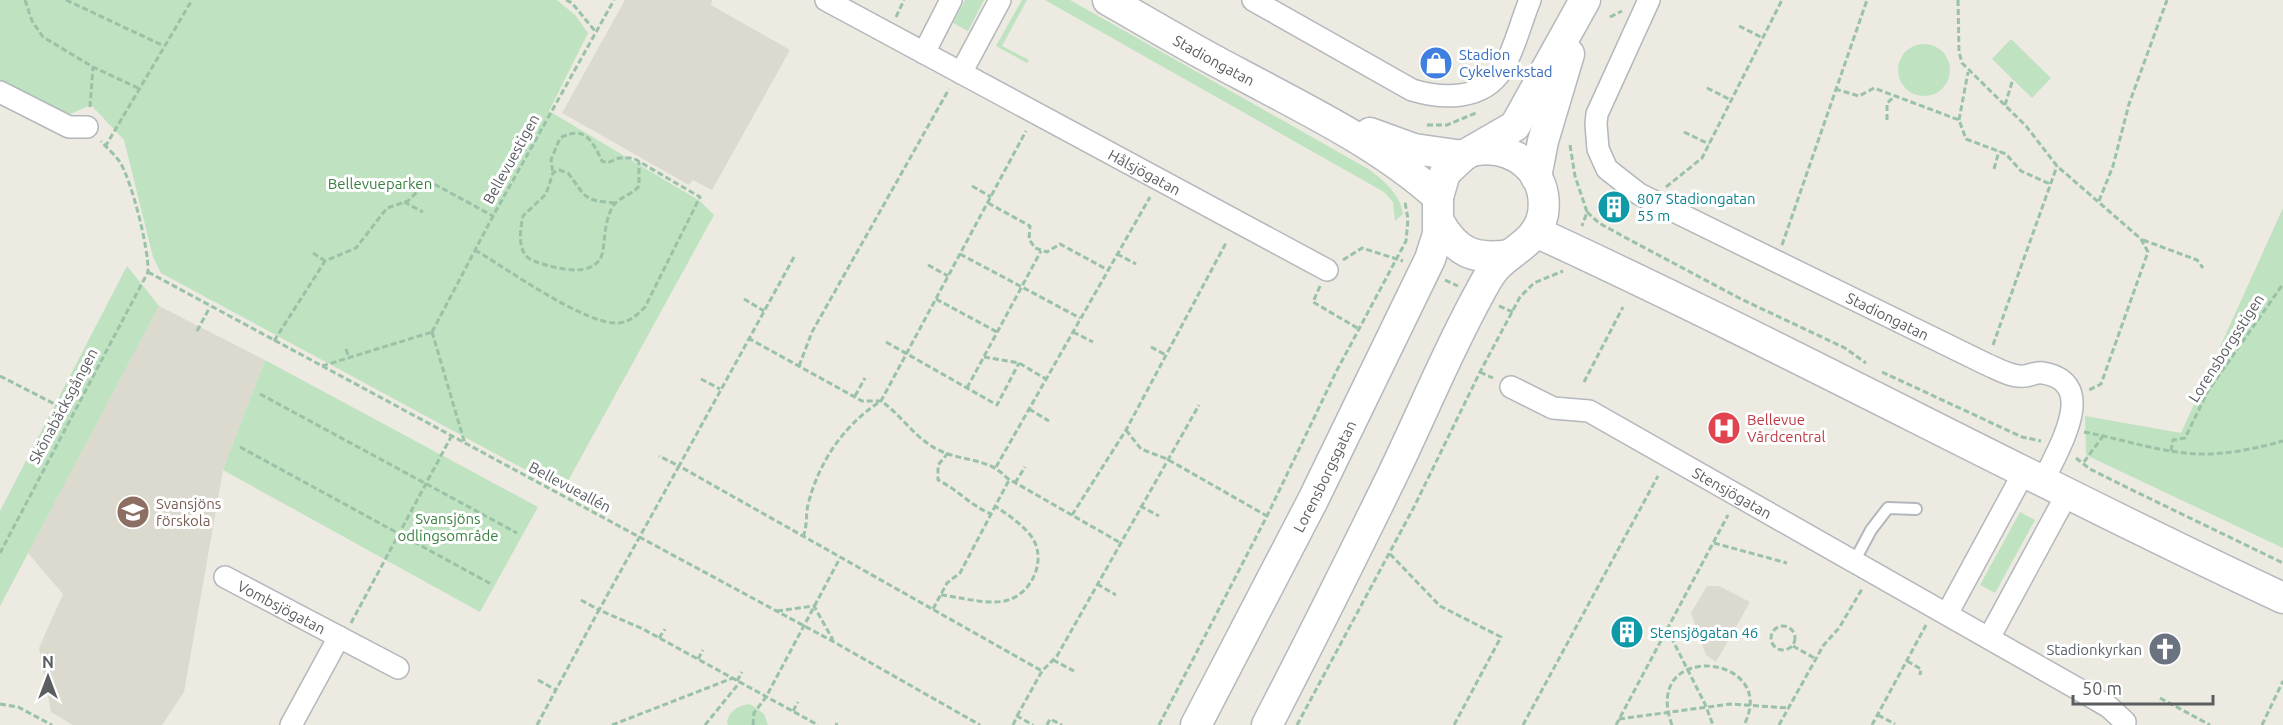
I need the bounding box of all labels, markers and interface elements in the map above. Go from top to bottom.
street label: Stadiongatan [1171,31,1258,89]
shop icon: Stadion Cykelverkstad [1418,45,1454,81]
place label: Stadion Cykelverkstad [1459,46,1553,80]
street label: Bellevuestigen [479,111,543,207]
street label: Hålsjögatan [1106,145,1184,198]
park label: Bellevueparken [328,175,432,192]
building icon: 807 Stadiongatan 55 m [1596,189,1632,225]
place label: 807 Stadiongatan 55 m [1637,190,1756,224]
street label: Stadiongatan [1844,288,1932,343]
street label: Lorensborgsstigen [2185,291,2267,405]
street label: Skönabäcksgången [25,345,101,467]
hospital icon: Bellevue Vårdcentral [1706,410,1742,446]
place label: Bellevue Vårdcentral [1747,411,1825,445]
street label: Lorensborgsgatan [1289,417,1359,535]
street label: Bellevueallén [526,458,614,516]
street label: Stensjögatan [1690,463,1775,522]
school or university icon: Svansjöns förskola [115,494,151,530]
place label: Svansjöns förskola [156,495,221,529]
park label: Svansjöns odlingsområde [398,510,498,544]
street label: Vombsjögatan [235,577,329,637]
building icon: Stensjögatan 46 [1609,614,1645,650]
place label: Stensjögatan 46 [1650,624,1758,641]
church icon: Stadionkyrkan [2147,631,2183,667]
place label: Stadionkyrkan [2046,641,2142,658]
north arrow [18,647,78,707]
text: N [42,653,54,671]
scale bar [2073,668,2212,706]
text: 50 m [2082,678,2122,698]

